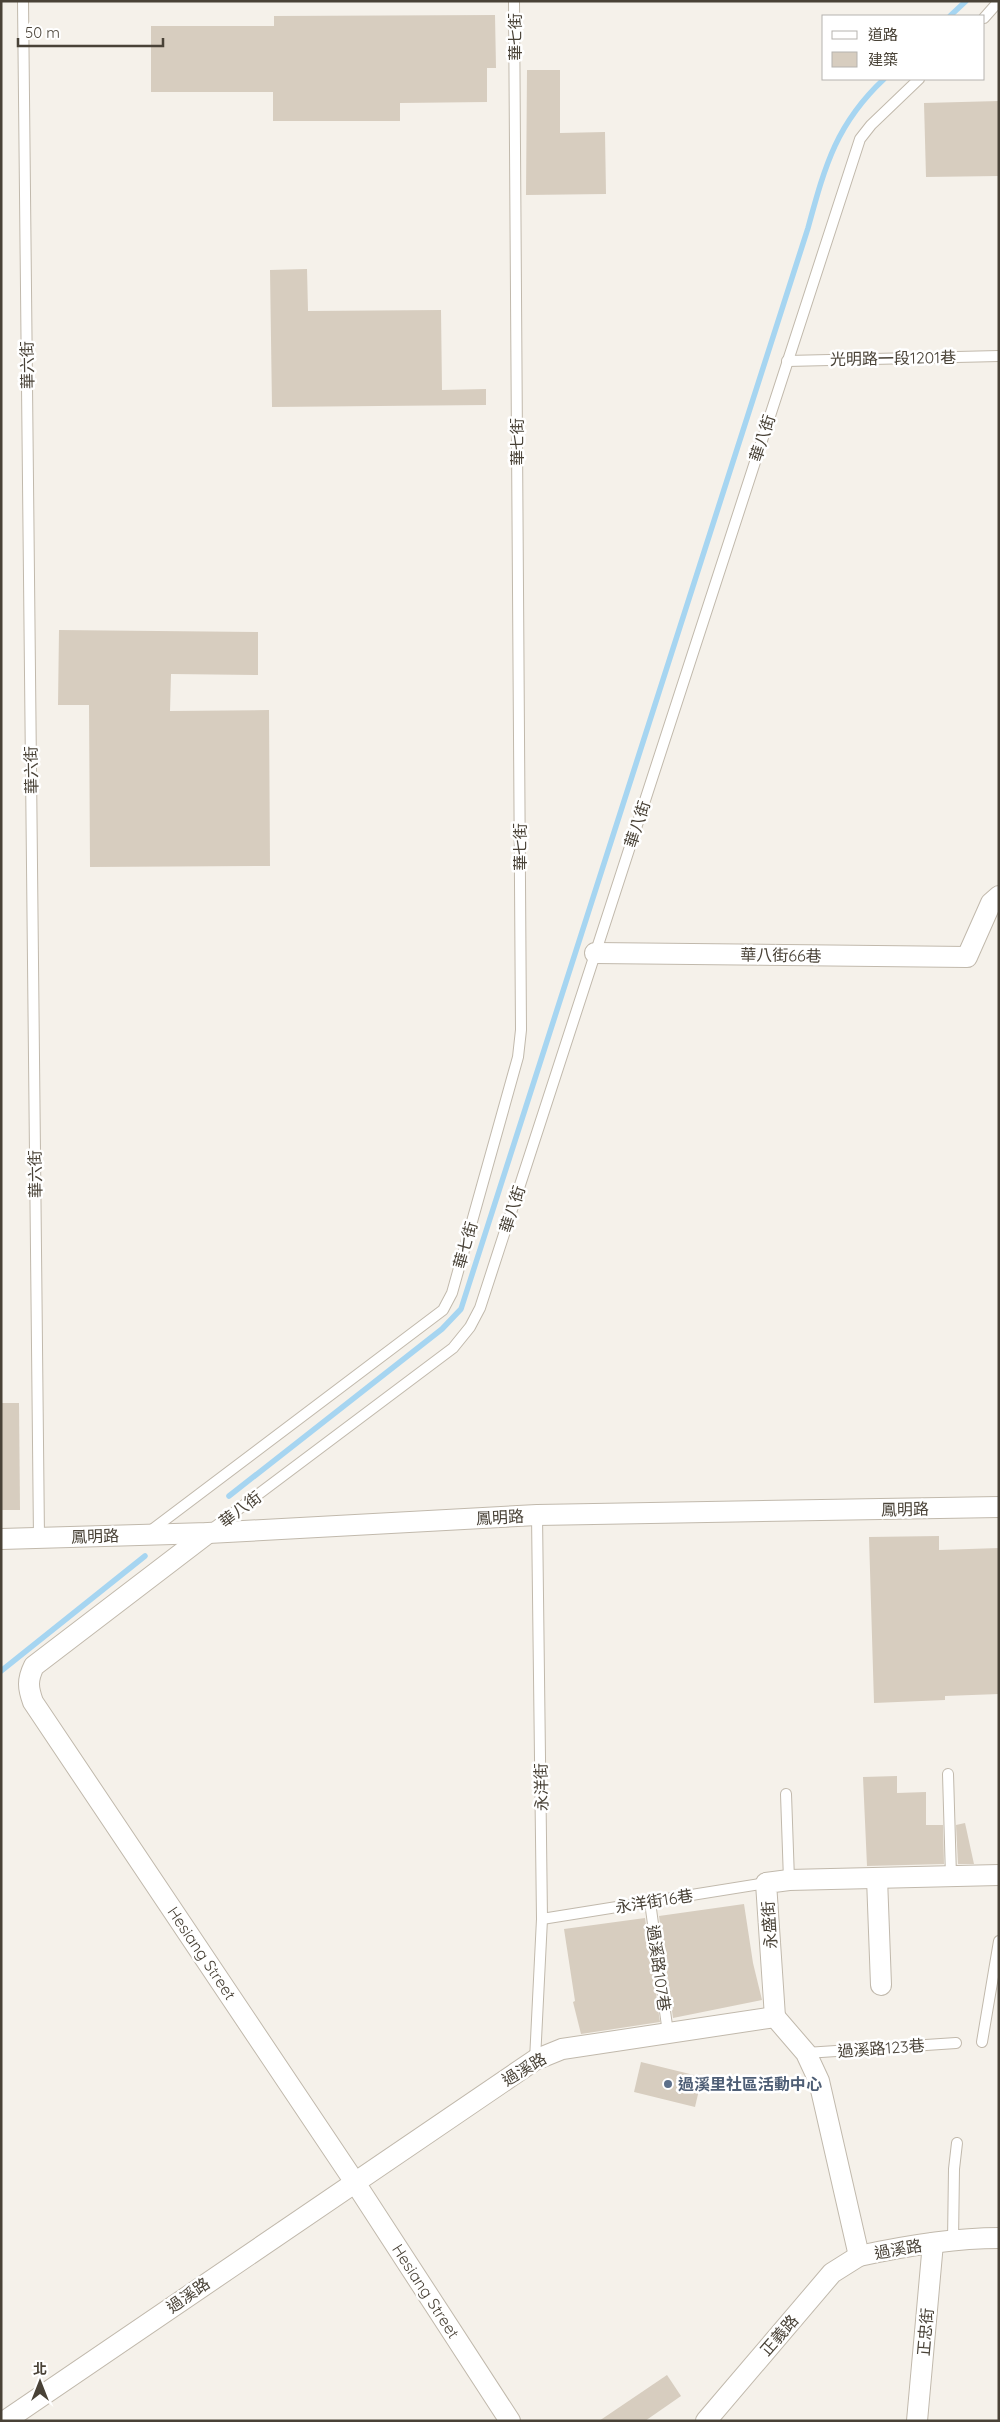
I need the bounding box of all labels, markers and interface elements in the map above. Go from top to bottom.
street label: 華七街 [505,13,525,61]
scale bar [18,15,162,47]
legend [822,15,985,80]
text: 50 m [25,23,60,42]
text: 道路 [868,25,898,44]
text: 建築 [868,50,898,69]
street label: 華六街 [17,341,37,389]
street label: 光明路一段1201巷 [830,347,956,369]
street label: 華八街 [745,412,779,464]
street label: 華七街 [507,418,527,466]
street label: 華六街 [21,746,41,794]
street label: 華八街 [620,798,654,850]
street label: 華七街 [510,823,530,871]
street label: 華八街66巷 [740,944,822,966]
street label: 華六街 [25,1150,45,1198]
street label: 華八街 [495,1183,529,1235]
street label: 華七街 [449,1219,481,1271]
street label: 華八街 [215,1487,265,1531]
street label: 鳳明路 [881,1499,929,1519]
street label: 鳳明路 [476,1506,524,1528]
street label: 鳳明路 [71,1525,119,1547]
street label: 永洋街 [531,1763,551,1811]
street label: 永洋街16巷 [614,1885,694,1917]
street label: 永盛街 [757,1900,781,1950]
street label: Hesiang Street [163,1902,241,2004]
street label: 過溪路107巷 [643,1924,675,2012]
street label: 過溪路123巷 [837,2035,925,2061]
street label: 過溪路 [498,2048,550,2090]
place label: 過溪里社區活動中心 [678,2074,822,2094]
marker: 過溪里社區活動中心 [662,2078,674,2090]
street label: 過溪路 [873,2235,923,2263]
street label: Hesiang Street [388,2240,464,2342]
street label: 過溪路 [163,2273,213,2317]
street label: 正忠街 [913,2307,937,2357]
street label: 正義路 [756,2310,802,2360]
north arrow [15,2357,65,2407]
text: 北 [33,2360,47,2378]

